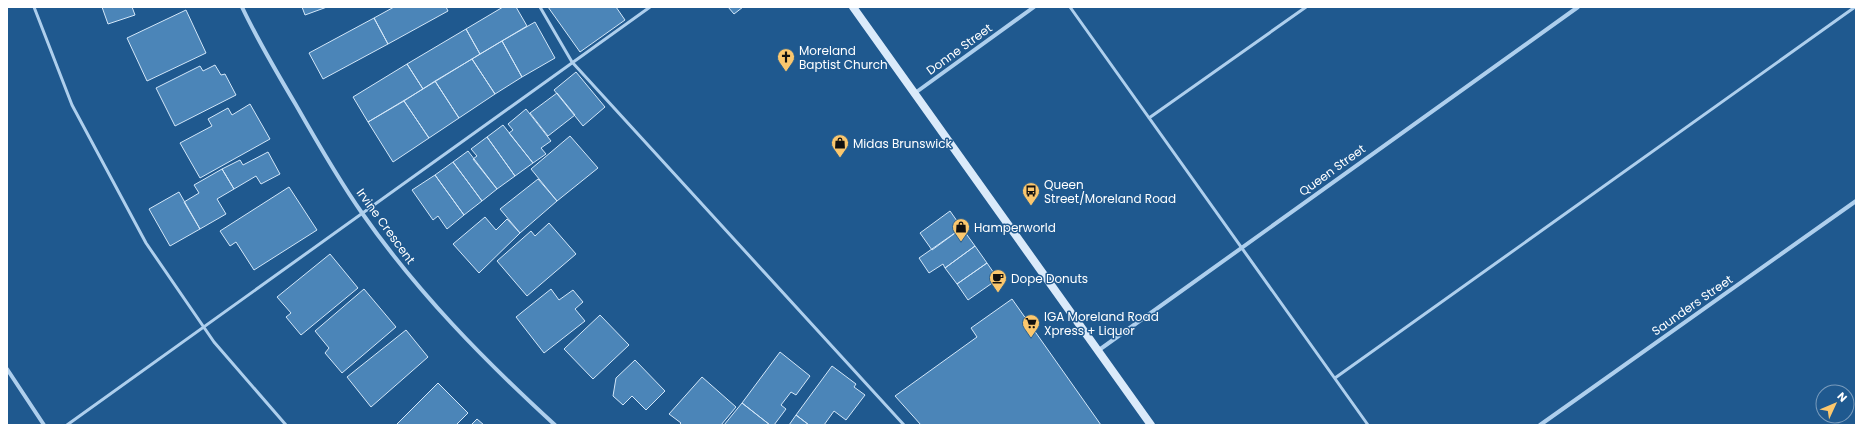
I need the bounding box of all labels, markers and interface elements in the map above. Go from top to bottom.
street label: Donne Street [923,19,995,79]
place label: Moreland Baptist Church [799,42,888,73]
church icon: Moreland Baptist Church [776,47,796,72]
shop icon: Midas Brunswick [830,133,850,158]
place label: Midas Brunswick [853,135,953,152]
street label: Queen Street [1295,140,1369,200]
place label: Queen Street/Moreland Road [1044,176,1176,207]
bus stop icon: Queen Street/Moreland Road [1021,181,1041,206]
street label: Irvine Crescent [353,185,419,267]
shop icon: Hamperworld [951,217,971,242]
place label: Hamperworld [974,219,1056,236]
cafe icon: Dope Donuts [988,268,1008,293]
place label: Dope Donuts [1011,270,1088,287]
street label: Saunders Street [1648,271,1736,339]
place label: IGA Moreland Road Xpress + Liquor [1044,308,1159,339]
supermarket icon: IGA Moreland Road Xpress + Liquor [1021,313,1041,338]
north arrow [1815,384,1855,424]
text: N [1834,389,1851,406]

